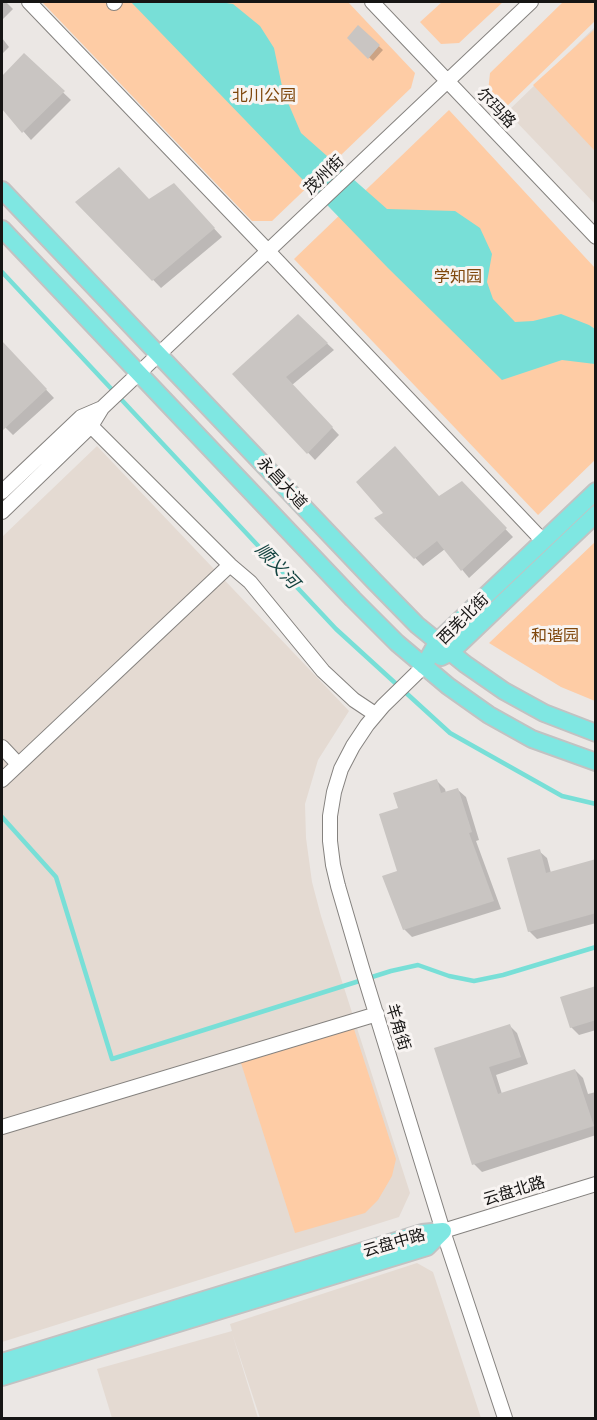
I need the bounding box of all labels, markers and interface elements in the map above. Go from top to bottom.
street label: 尔玛路 [472,84,520,132]
park label: 北川公园 [232,86,296,106]
street label: 茂州街 [300,151,348,199]
park label: 学知园 [434,267,482,287]
street label: 永昌大道 [253,453,311,513]
water label: 顺义河 [251,539,303,593]
street label: 西羌北街 [434,590,492,648]
park label: 和谐园 [531,626,579,646]
street label: 羊角街 [382,1001,414,1053]
street label: 云盘北路 [481,1172,547,1210]
street label: 云盘中路 [361,1225,427,1261]

